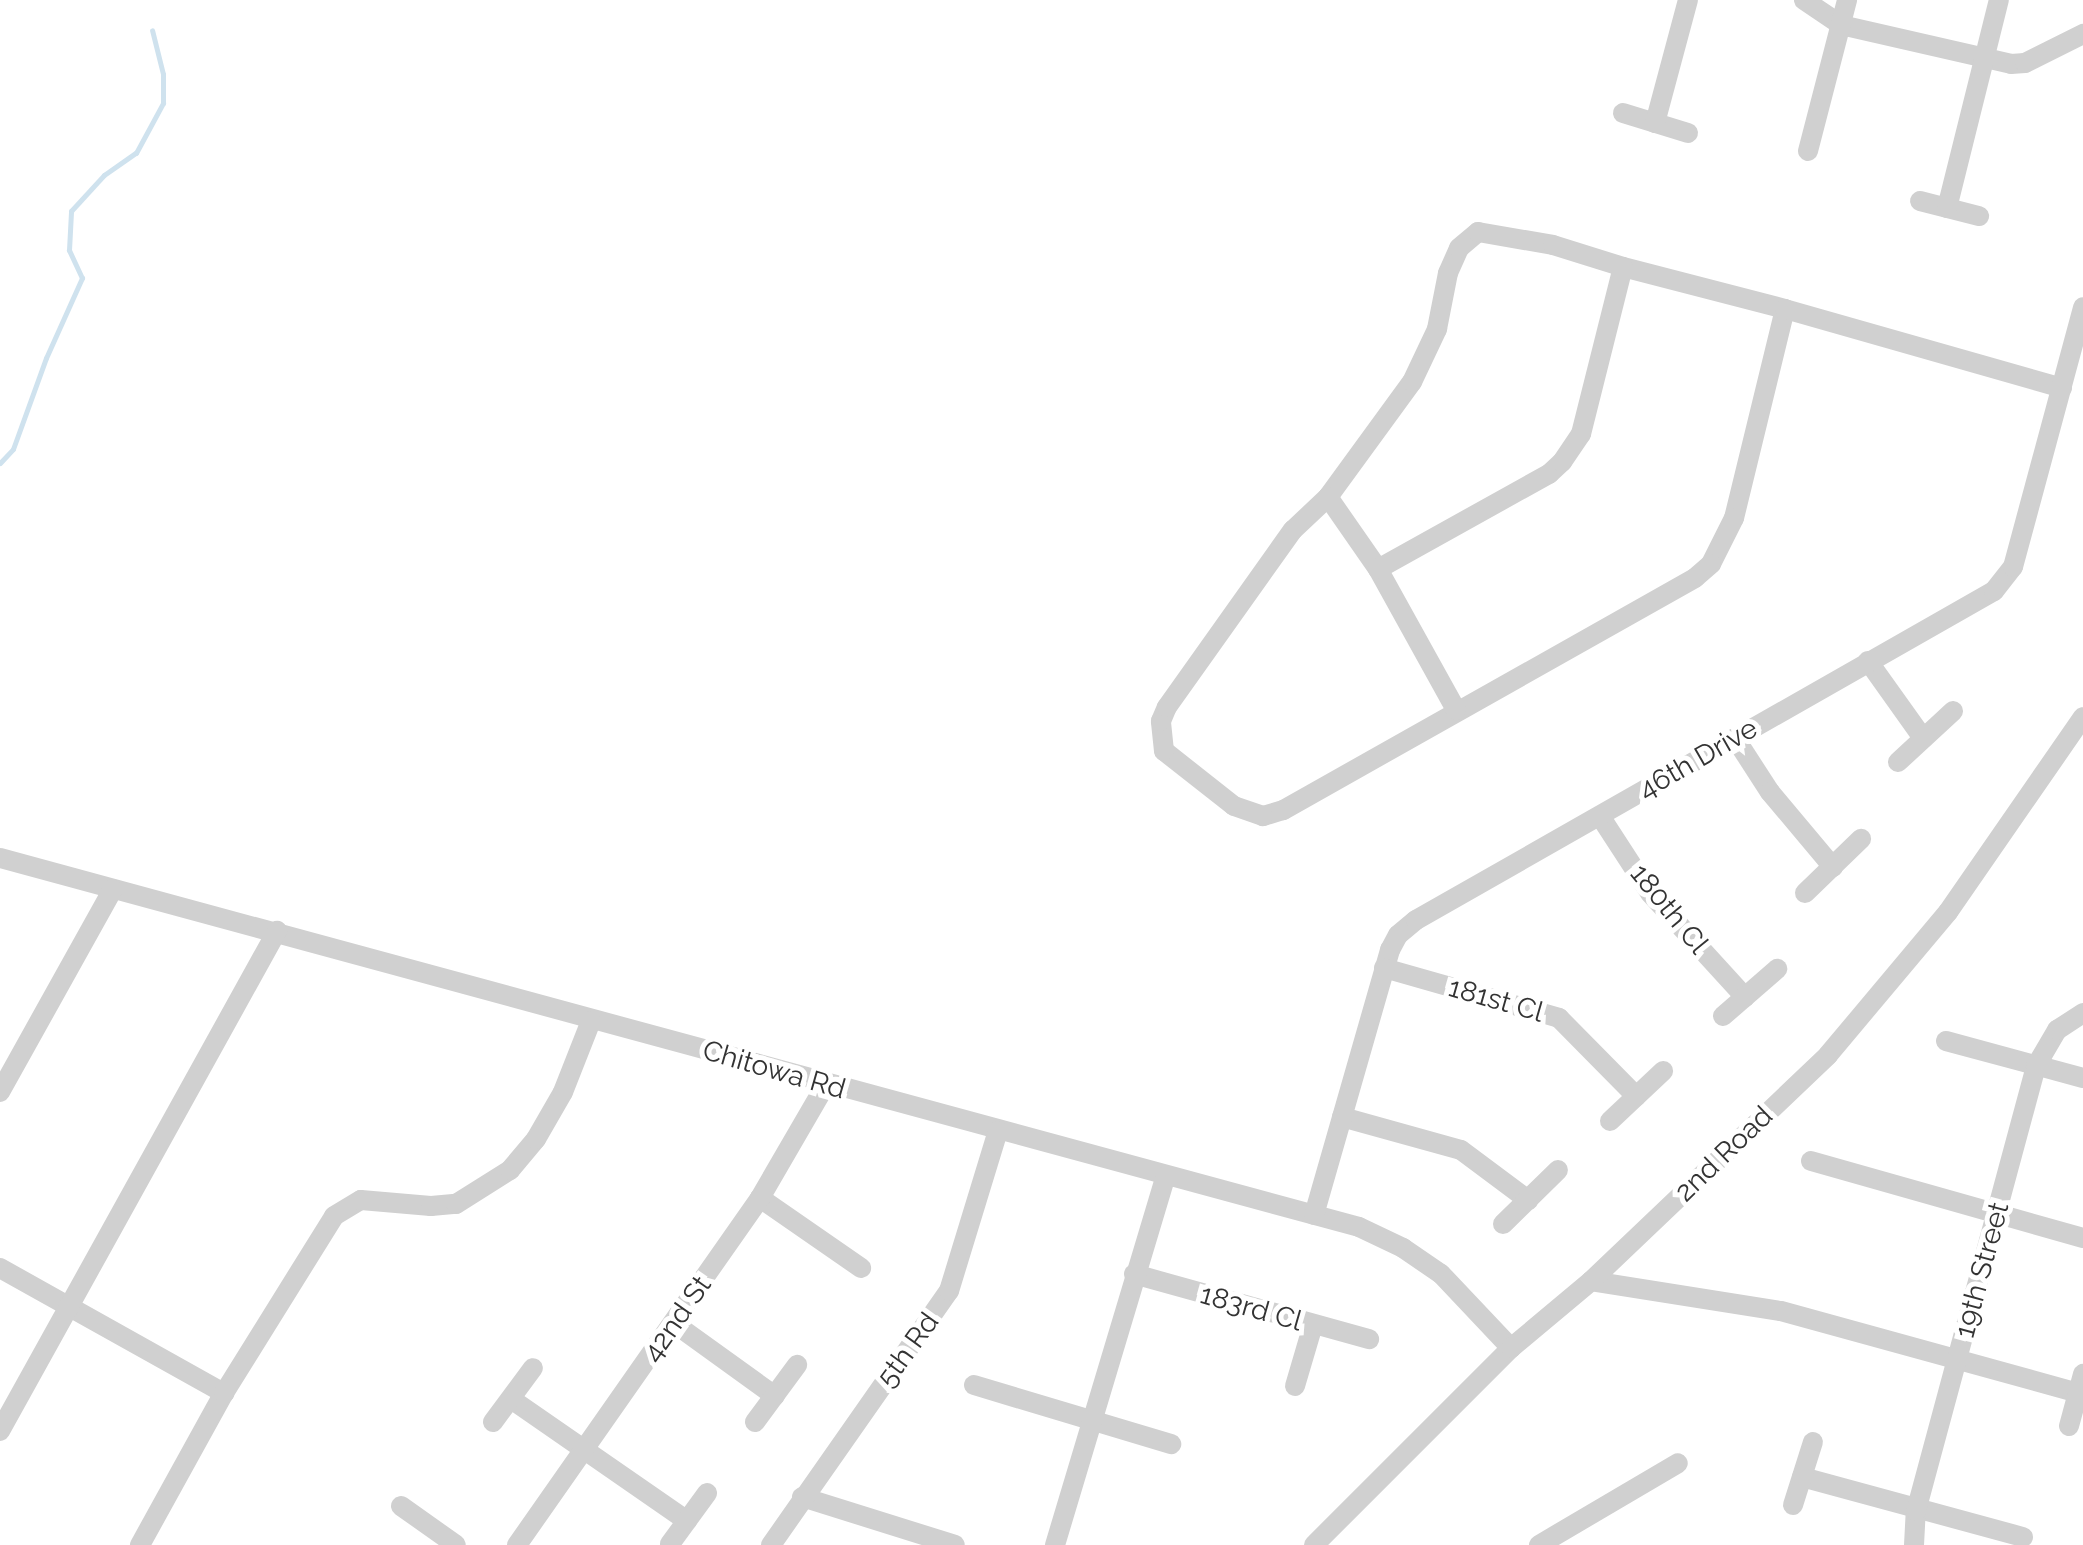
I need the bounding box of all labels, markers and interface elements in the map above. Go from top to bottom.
street label: 46th Drive [1633,711,1763,807]
street label: 180th Cl [1623,857,1715,961]
street label: 181st Cl [1445,970,1547,1030]
street label: Chitowa Rd [699,1034,849,1106]
street label: 2nd Road [1668,1099,1780,1209]
street label: 19th Street [1948,1199,2016,1341]
street label: 42nd St [635,1270,719,1368]
street label: 183rd Cl [1196,1277,1306,1339]
street label: 5th Rd [870,1306,946,1394]

